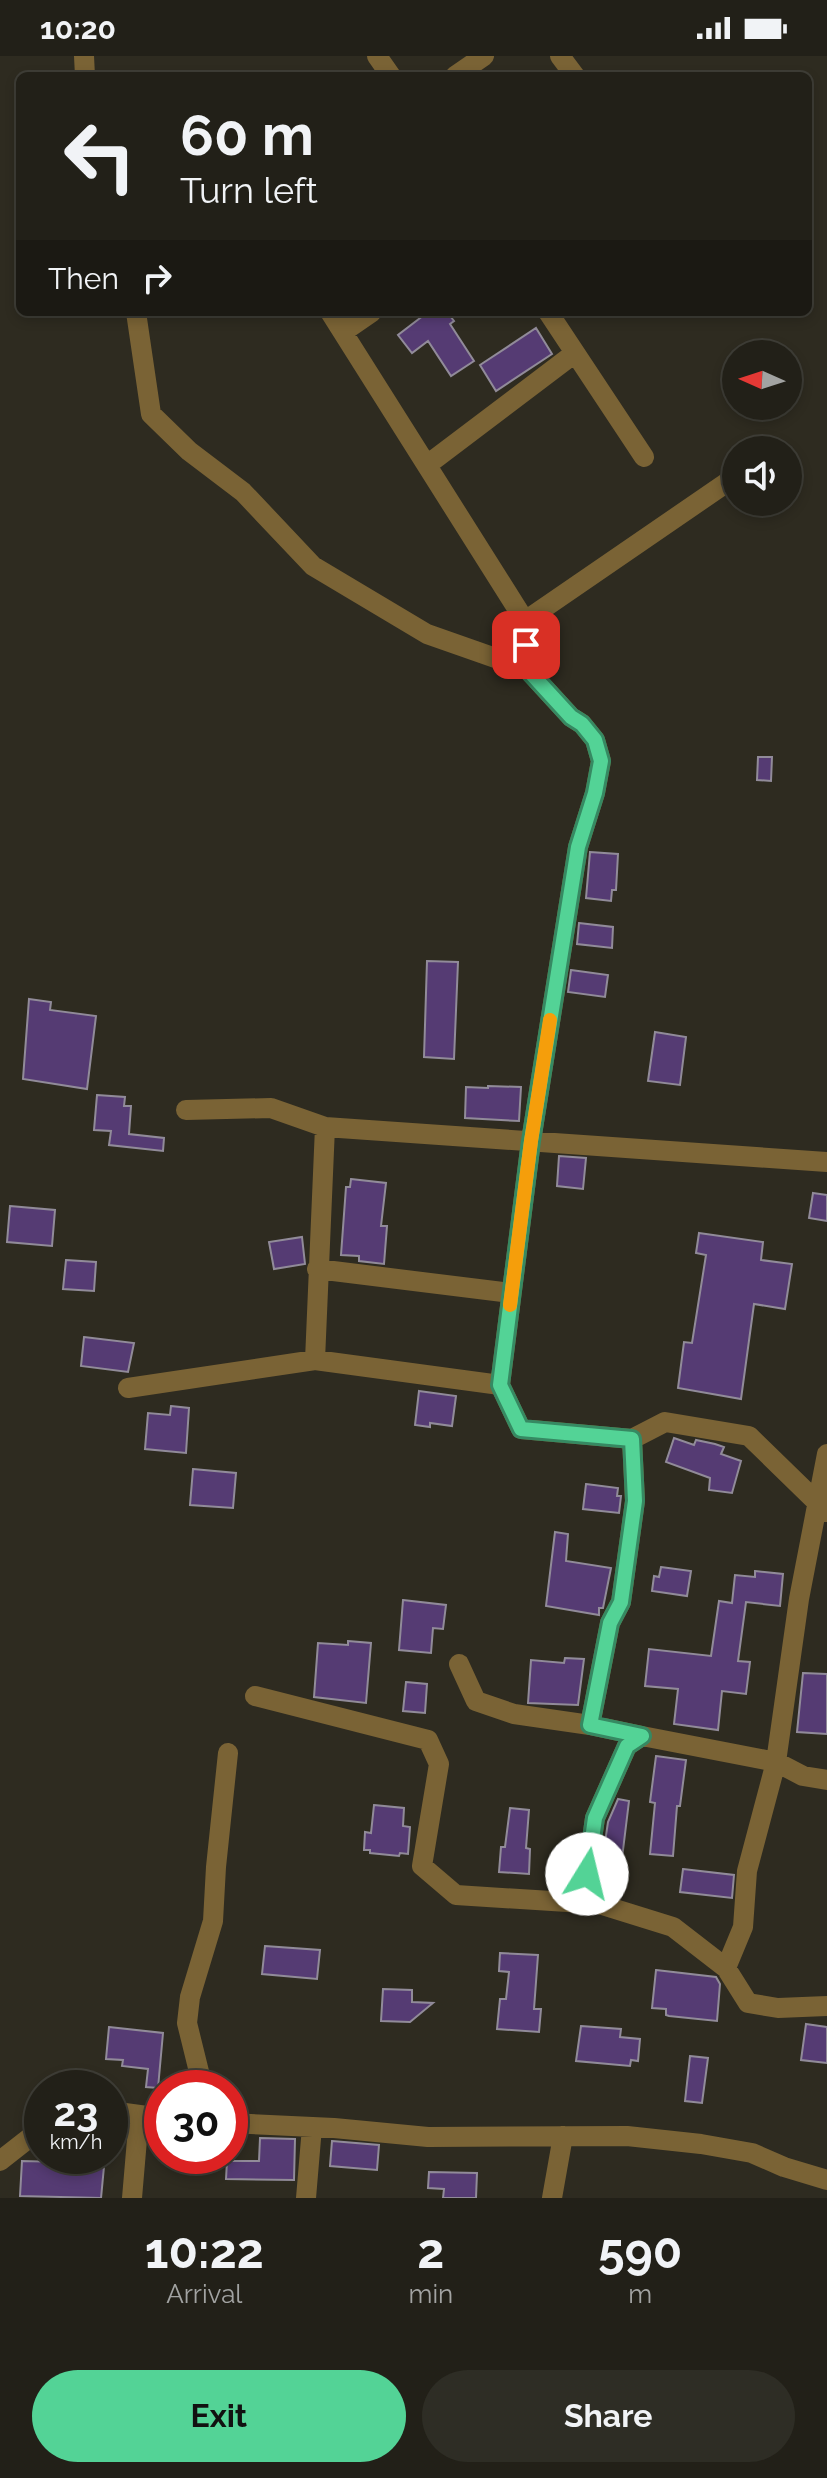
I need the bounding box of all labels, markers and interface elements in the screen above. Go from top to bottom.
text: 10:20 [40,11,116,46]
text: 60 m [180,102,314,168]
icon: left [48,104,152,208]
text: Turn left [180,169,318,211]
icon: right [135,256,179,300]
text: Then [48,261,119,296]
north arrow [722,340,802,420]
map controls [722,340,802,516]
button: sound [722,436,802,516]
pin [492,611,560,679]
icon: arrive [504,623,548,667]
position arrow [545,1832,629,1916]
speed limit sign: 30 [144,2070,248,2174]
text: 23 [54,2088,98,2135]
text: km/h [50,2130,102,2154]
text: 10:22 [145,2223,264,2279]
text: 2 [417,2223,444,2279]
text: 590 [598,2223,682,2279]
text: Arrival [166,2279,242,2309]
text: min [409,2279,453,2309]
text: m [628,2279,652,2309]
button: Exit [32,2370,406,2462]
button: Share [422,2370,795,2462]

